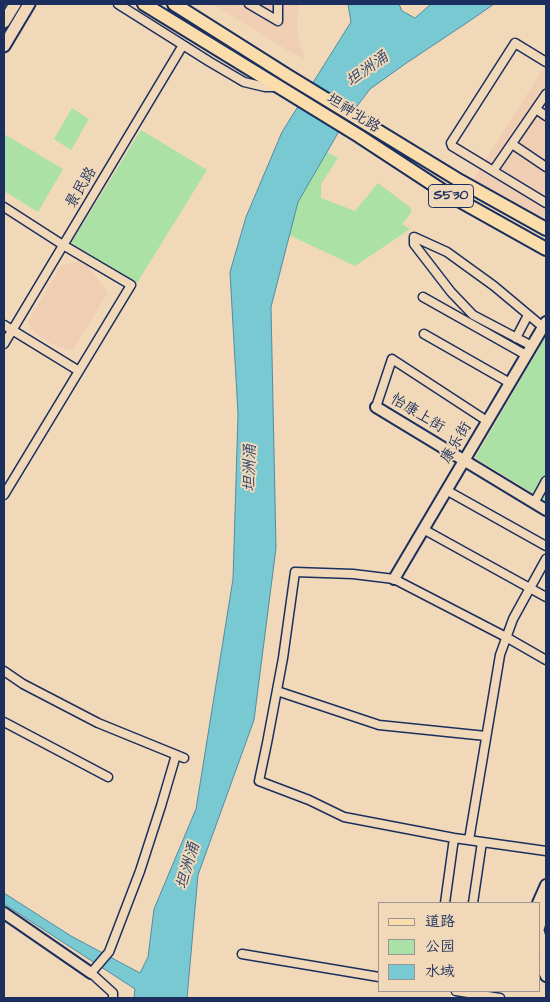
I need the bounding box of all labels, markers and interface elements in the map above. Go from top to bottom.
water label: 坦洲涌 [343,48,393,92]
street label: 坦神北路 [323,90,383,138]
street label: 景民路 [63,164,101,212]
road number: S530 [428,185,474,208]
street label: 怡康上街 [387,391,447,437]
street label: 康乐街 [438,419,476,467]
water label: 坦洲涌 [241,444,261,492]
water label: 坦洲涌 [173,840,205,892]
legend [378,902,540,992]
text: 道路 [425,911,455,932]
text: 公园 [425,936,455,957]
text: 水域 [425,961,455,982]

